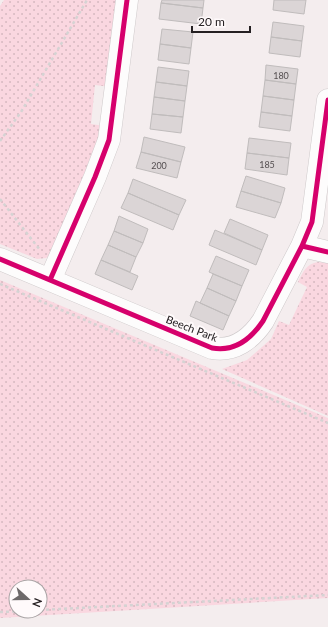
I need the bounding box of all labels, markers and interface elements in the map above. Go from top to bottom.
scale bar [192,8,250,34]
text: 20 m [198,14,225,29]
house number: 180 [273,70,289,81]
house number: 185 [259,159,275,170]
house number: 200 [151,160,167,171]
street label: Beech Park [164,312,220,344]
north arrow [8,579,48,619]
text: N [30,596,45,609]

